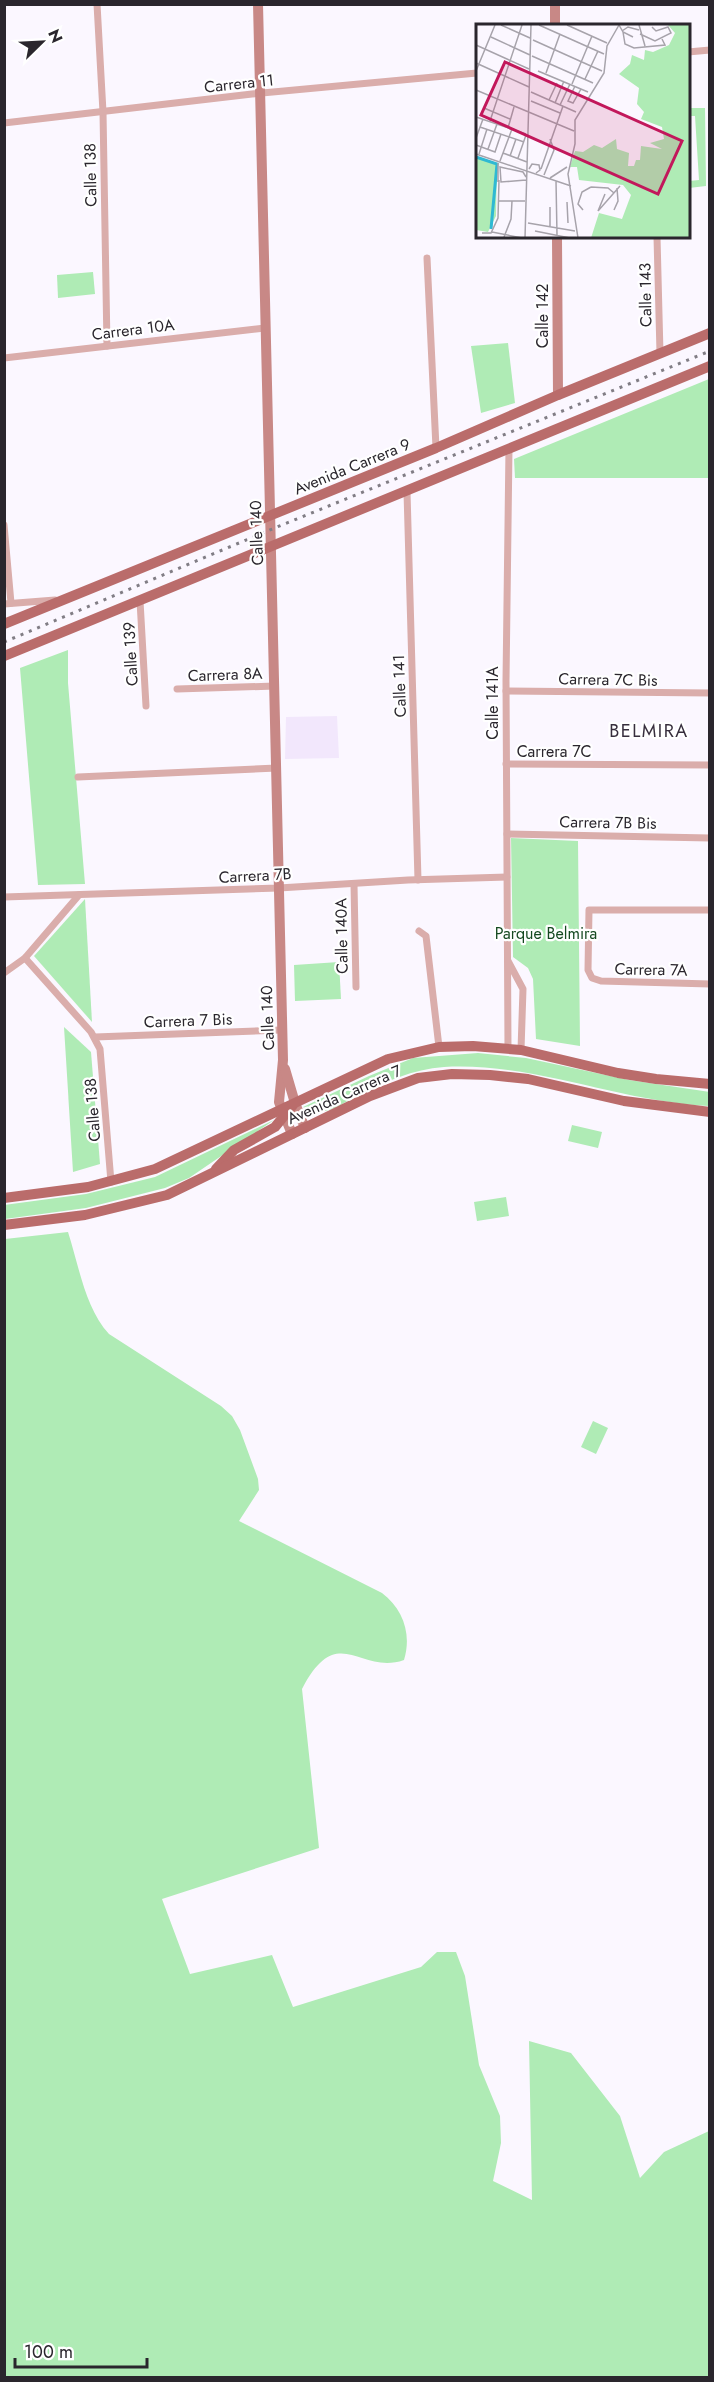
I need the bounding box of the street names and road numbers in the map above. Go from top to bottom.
street label: Carrera 11 [203,68,275,99]
street label: Calle 138 [78,143,103,207]
street label: Calle 143 [633,262,658,327]
street label: Calle 142 [531,284,554,348]
street label: Carrera 10A [90,313,176,346]
street label: Avenida Carrera 9 [290,433,414,500]
street label: Calle 140 [244,500,269,566]
street label: Calle 139 [117,621,144,687]
street label: Calle 141 [387,654,412,718]
street label: Carrera 8A [187,662,263,687]
street label: Calle 141A [481,666,504,740]
street label: Carrera 7C Bis [558,667,658,692]
street label: Carrera 7C [517,740,591,763]
street label: Carrera 7B Bis [559,810,657,835]
street label: Carrera 7B [218,862,292,889]
street label: Calle 140A [329,897,354,974]
street label: Carrera 7A [614,957,688,982]
street label: Calle 140 [255,985,280,1051]
street label: Carrera 7 Bis [143,1007,233,1034]
street label: Avenida Carrera 7 [283,1059,406,1130]
street label: Calle 138 [79,1077,106,1143]

